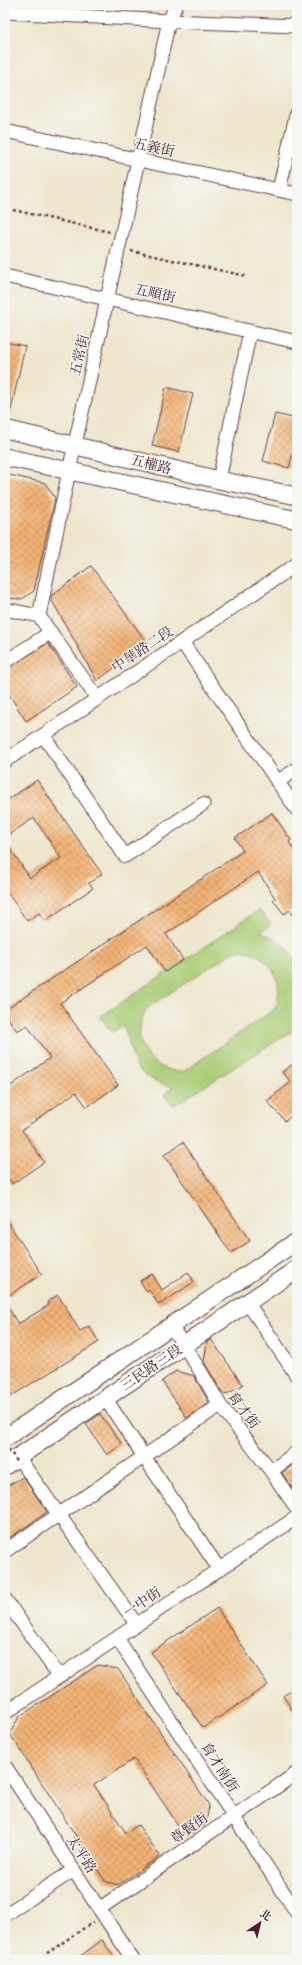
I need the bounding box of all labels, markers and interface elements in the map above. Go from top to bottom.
street label: 五義街 [131,135,176,163]
street label: 五順街 [132,280,177,309]
street label: 五常街 [66,333,95,378]
street label: 五權路 [128,451,173,481]
street label: 中華路二段 [109,623,178,679]
street label: 三民路三段 [118,1341,187,1397]
street label: 育才街 [222,1388,263,1434]
street label: 一中街 [120,1584,166,1624]
street label: 育才南街 [195,1739,242,1797]
street label: 尊賢街 [167,1809,213,1850]
street label: 太平路 [60,1832,100,1878]
north arrow [240,1903,280,1943]
text: 北 [256,1906,274,1925]

